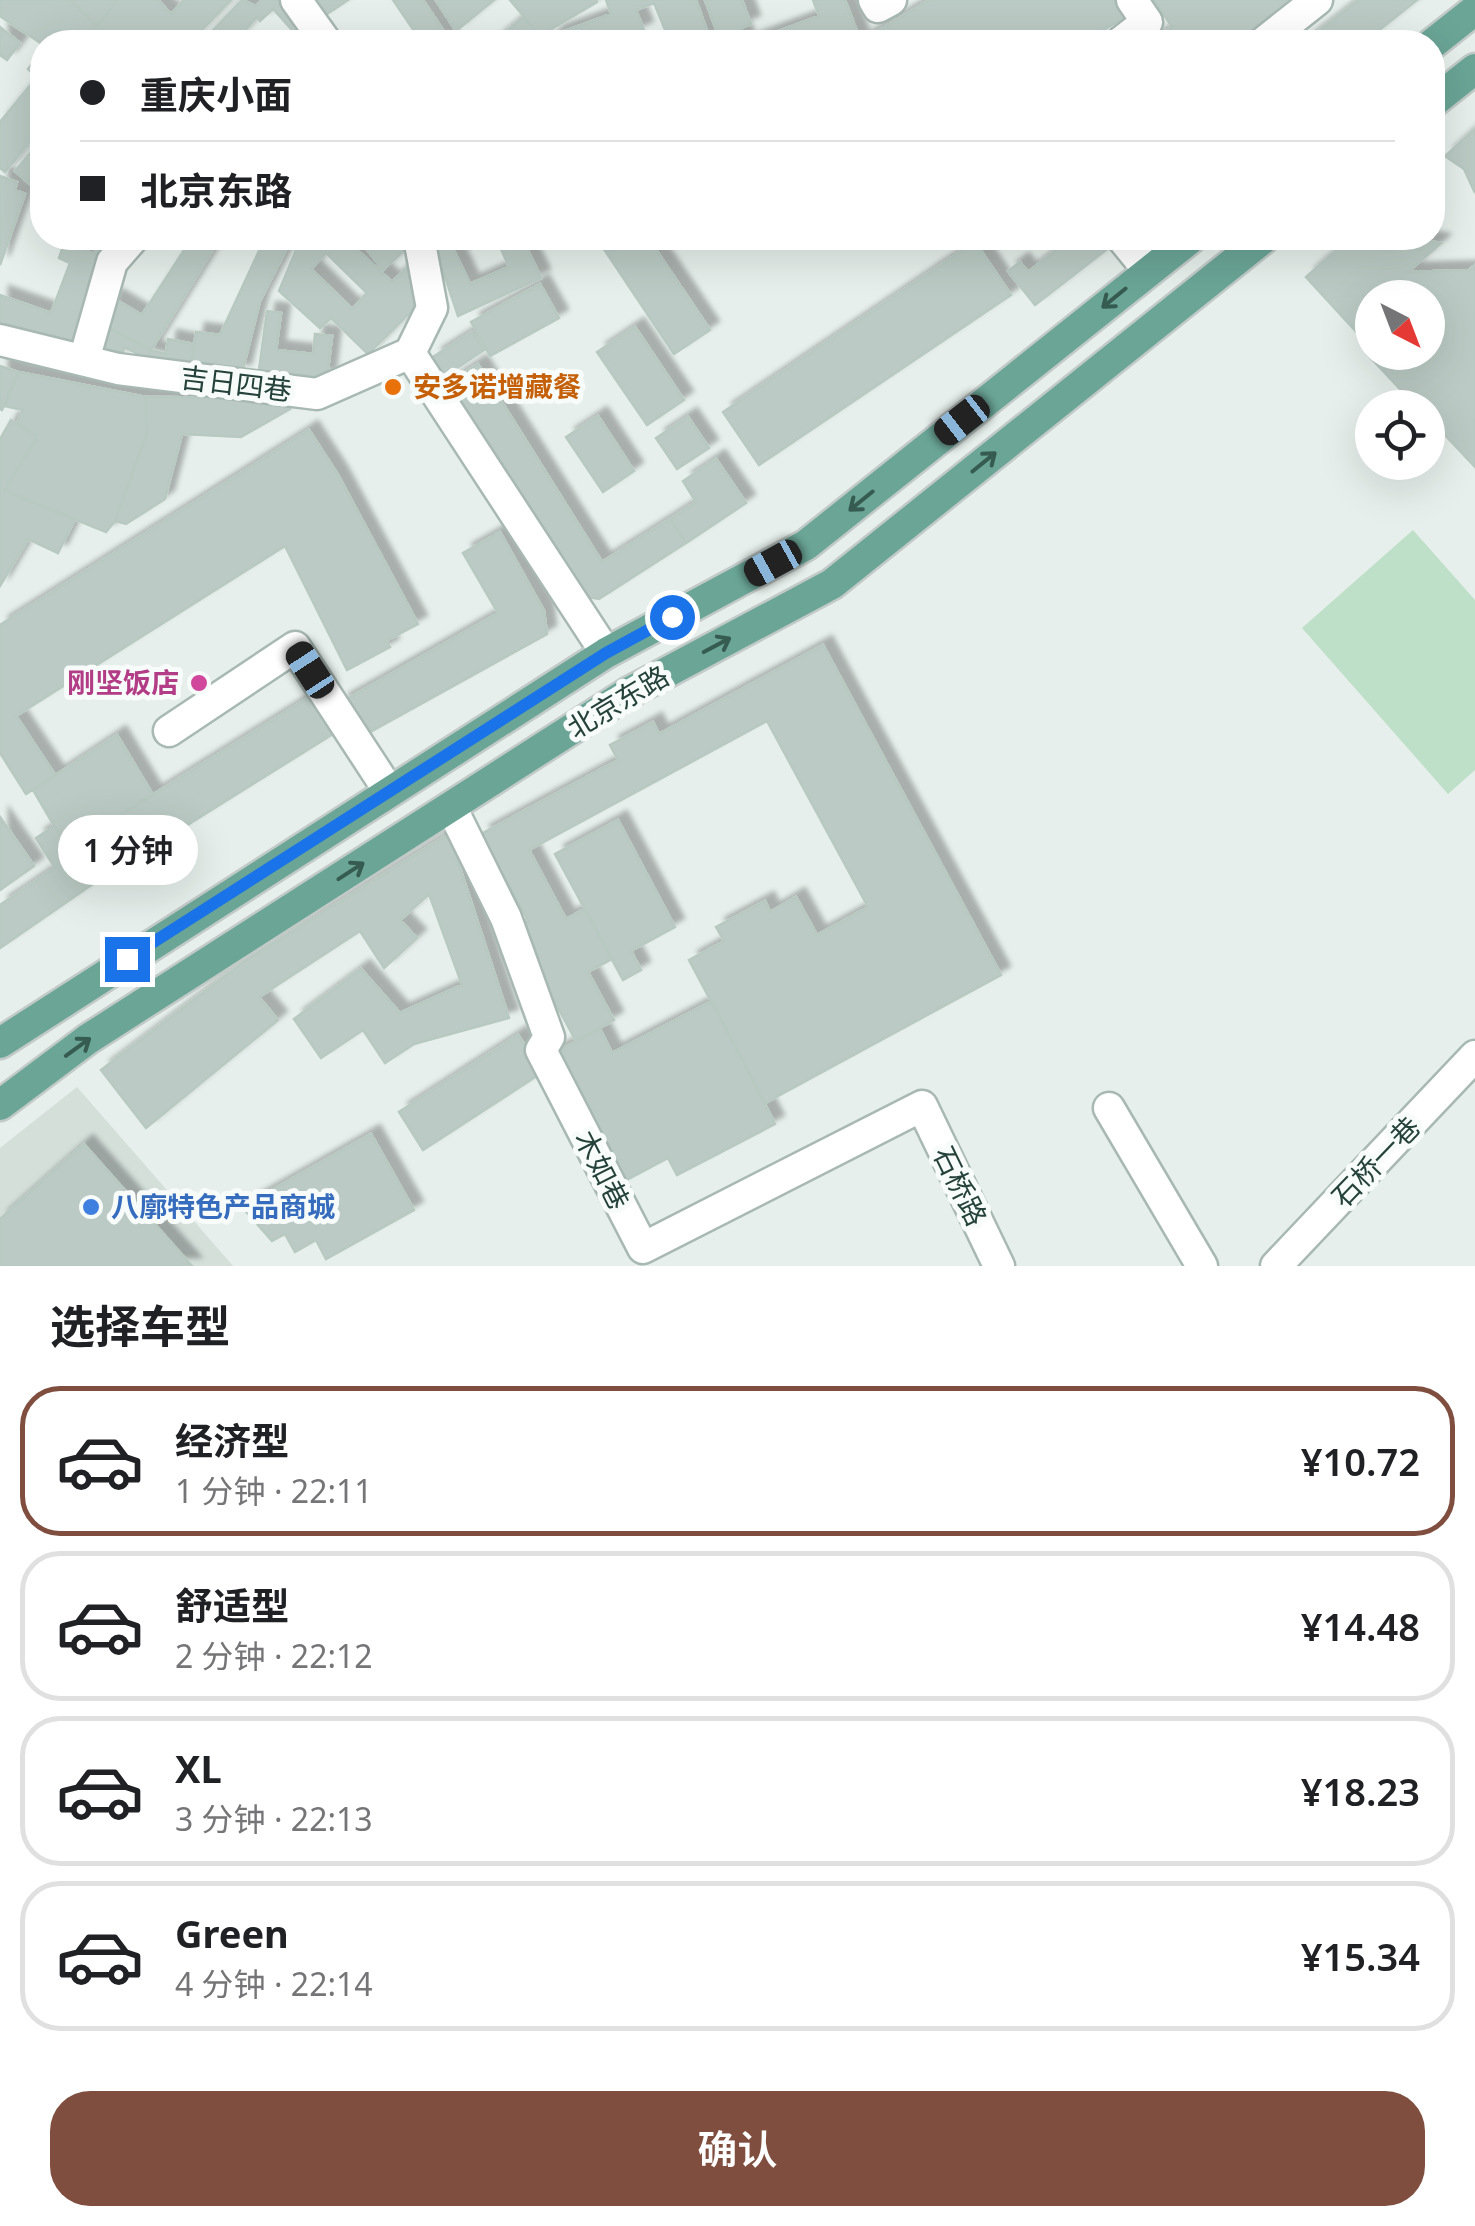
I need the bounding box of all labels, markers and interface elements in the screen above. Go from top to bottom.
text: 重庆小面 [140,68,292,120]
text: 北京东路 [140,164,292,216]
north arrow [1355,280,1445,370]
map controls [1355,280,1445,480]
one-way arrow [1102,287,1128,309]
street label: 吉日四巷 [178,357,294,409]
place label: 安多诺增藏餐 [413,367,581,405]
marker: 安多诺增藏餐 [382,376,404,398]
car [929,390,995,450]
button: locate [1355,390,1445,480]
one-way arrow [970,452,997,473]
one-way arrow [848,490,874,512]
car [739,535,807,591]
route start [650,595,695,640]
one-way arrow [702,635,731,654]
car [281,637,339,703]
street label: 北京东路 [560,656,675,746]
place label: 刚坚饭店 [67,663,179,701]
marker: 刚坚饭店 [188,672,210,694]
callout: 1 分钟 [57,814,197,884]
text: 1 分钟 [83,828,173,871]
one-way arrow [336,860,365,881]
route end [105,937,150,982]
one-way arrow [64,1037,91,1058]
street label: 石桥一巷 [1323,1108,1428,1215]
street label: 木如巷 [567,1123,639,1216]
street label: 石桥路 [925,1139,996,1232]
place label: 八廓特色产品商城 [111,1187,335,1225]
marker: 八廓特色产品商城 [80,1196,102,1218]
text: 选择车型 [50,1295,230,1356]
text: 经济型 [175,1414,289,1466]
icon: car [55,1416,145,1506]
text: ¥10.72 [1301,1435,1420,1487]
text: 1 分钟 · 22:11 [175,1469,373,1512]
text: 舒适型 [175,1579,289,1631]
icon: car [55,1581,145,1671]
text: ¥14.48 [1301,1600,1420,1652]
text: 2 分钟 · 22:12 [175,1634,373,1677]
text: XL [175,1742,222,1794]
icon: car [55,1746,145,1836]
text: ¥18.23 [1301,1765,1420,1817]
text: 3 分钟 · 22:13 [175,1797,373,1840]
text: Green [175,1907,289,1959]
icon: car [55,1911,145,2001]
text: ¥15.34 [1301,1930,1420,1982]
text: 4 分钟 · 22:14 [175,1962,373,2005]
button: 确认 [50,2091,1425,2206]

